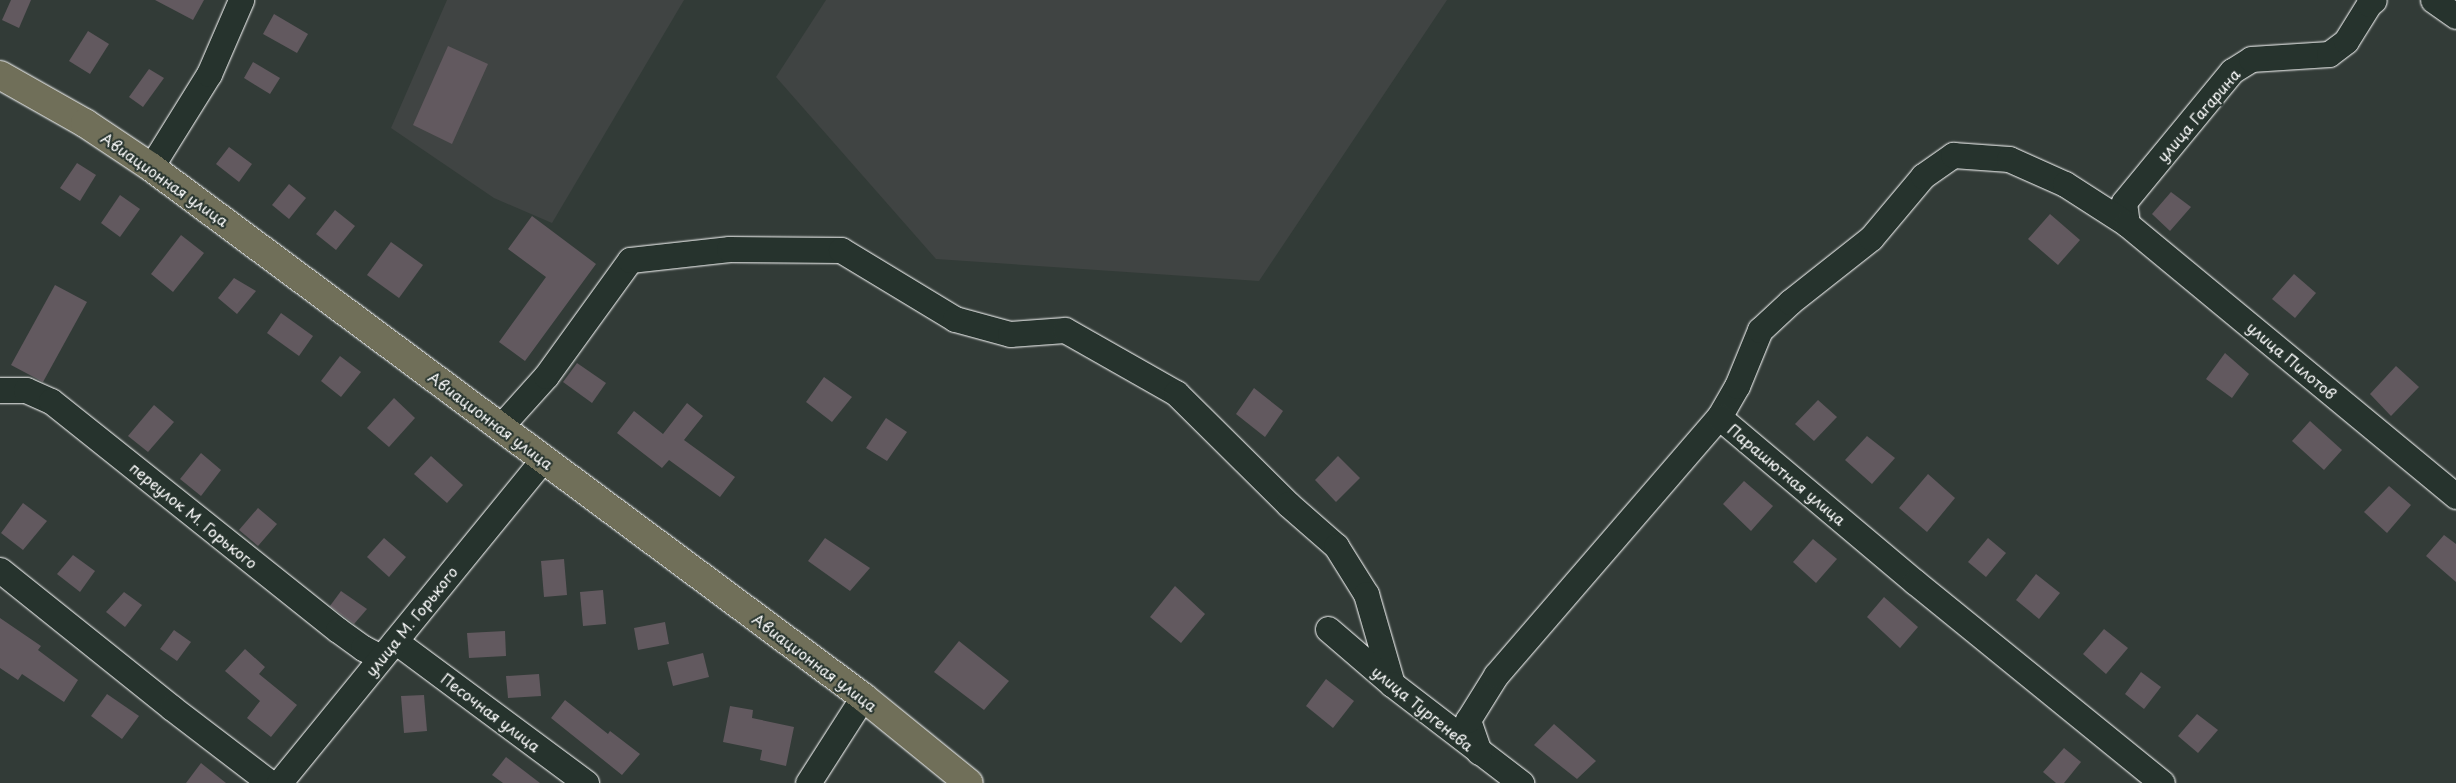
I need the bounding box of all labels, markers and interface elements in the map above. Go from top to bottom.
street label: улица Гагарина [2153,65,2243,165]
street label: Авиационная улица [98,128,232,230]
street label: улица Пилотов [2244,317,2340,403]
street label: Авиационная улица [425,367,557,473]
street label: Парашютная улица [1724,419,1850,529]
street label: переулок М. Горького [127,458,261,572]
street label: улица М. Горького [361,562,461,680]
street label: Авиационная улица [749,609,881,715]
street label: улица Тургенева [1368,661,1478,755]
street label: Песочная улица [438,669,544,755]

